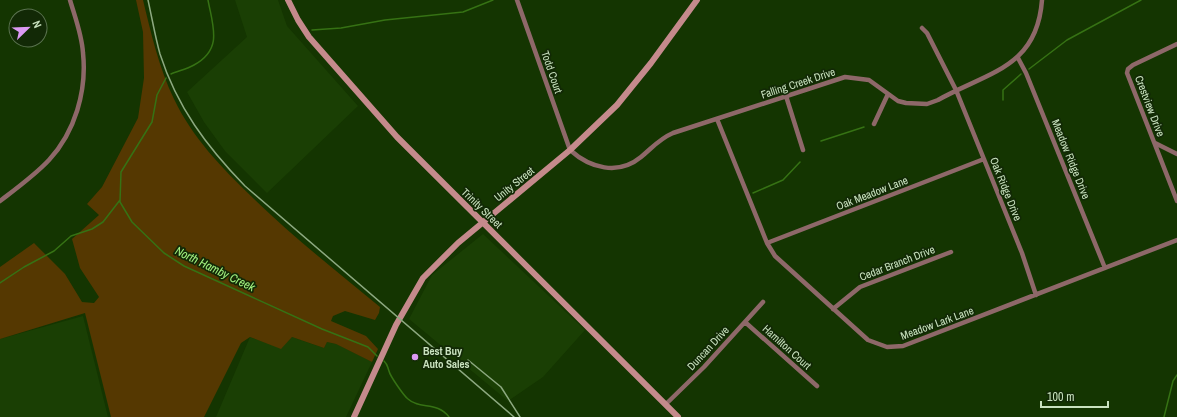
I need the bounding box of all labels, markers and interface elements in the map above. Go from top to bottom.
north arrow [8,8,48,48]
text: N [29,18,45,30]
street label: Todd Court [538,49,566,96]
street label: Falling Creek Drive [759,64,837,102]
street label: Crestview Drive [1132,74,1168,138]
street label: Meadow Ridge Drive [1049,117,1093,201]
street label: Oak Ridge Drive [987,155,1025,223]
street label: Unity Street [491,163,537,204]
street label: Oak Meadow Lane [834,173,910,213]
street label: Trinity Street [459,185,506,231]
street label: Cedar Branch Drive [857,242,937,284]
water label: North Hamby Creek [172,243,259,296]
street label: Meadow Lark Lane [899,303,975,343]
street label: Hamilton Court [760,322,815,373]
street label: Duncan Drive [684,323,732,373]
place label: Best Buy Auto Sales [423,344,470,371]
marker: Best Buy Auto Sales [410,352,420,362]
scale bar [1041,383,1108,409]
text: 100 m [1047,389,1074,405]

